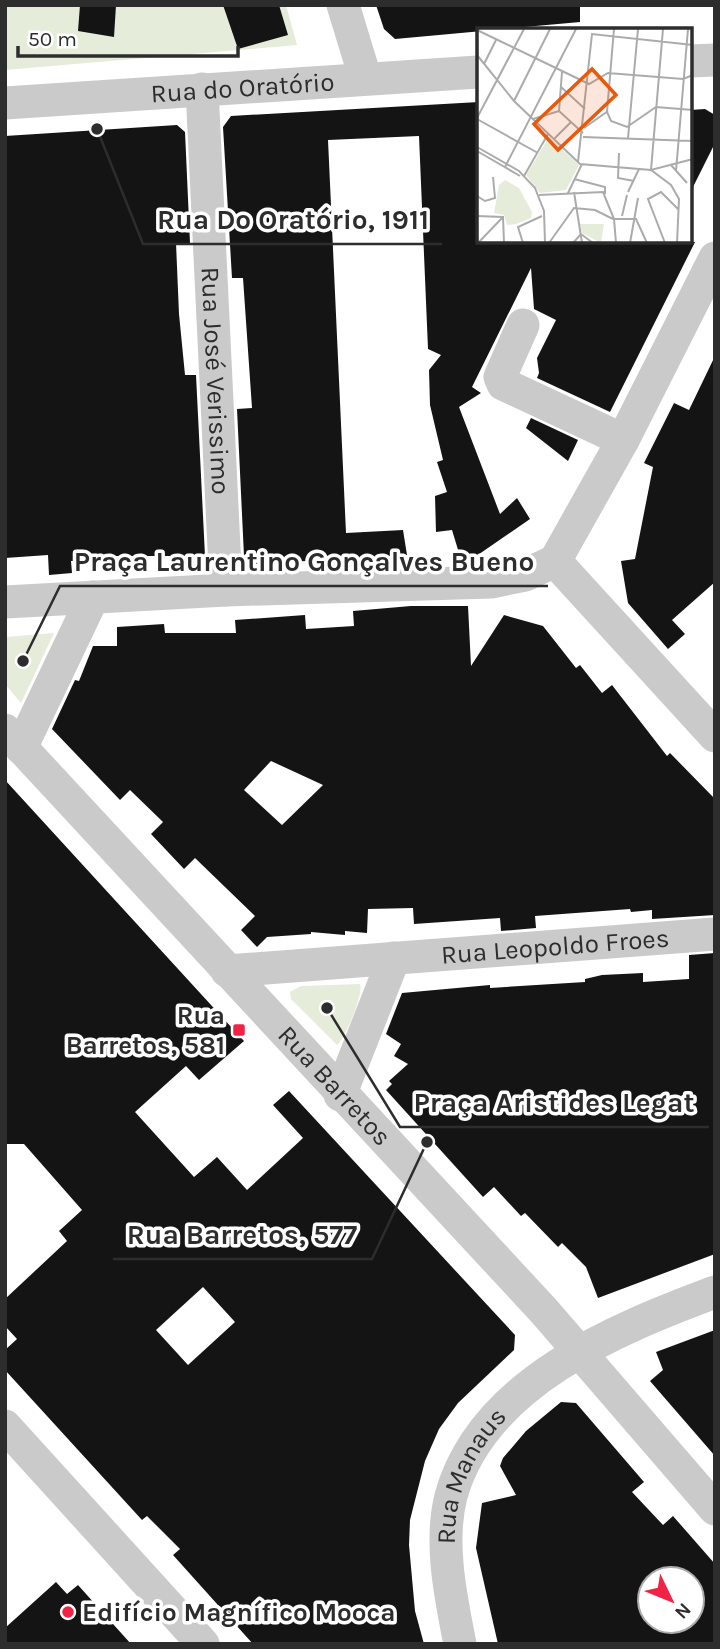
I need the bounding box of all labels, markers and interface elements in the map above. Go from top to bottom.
scale bar [18,14,238,58]
text: 50 m [28,27,77,51]
inset map [477,28,692,243]
street label: Rua do Oratório [150,66,335,109]
callout: Rua Do Oratório, 1911 [143,195,442,244]
text: Rua Do Oratório, 1911 [157,203,429,236]
street label: Rua José Verissimo [195,266,237,495]
callout: Praça Laurentino Gonçalves Bueno [60,537,548,586]
text: Praça Laurentino Gonçalves Bueno [74,545,534,578]
street label: Rua Leopoldo Froes [440,922,670,970]
place label: Rua Barretos, 581 [66,1000,225,1061]
street label: Rua Barretos [272,1019,398,1152]
marker: Rua Barretos, 581 [231,1022,247,1038]
callout: Praça Aristides Legat [400,1078,709,1127]
text: Praça Aristides Legat [414,1086,694,1119]
callout: Rua Barretos, 577 [113,1210,372,1259]
text: Rua Barretos, 577 [127,1218,357,1251]
street label: Rua Manaus [430,1401,512,1544]
north arrow [636,1565,706,1635]
place label: Edifício Magnífico Mooca [82,1597,396,1628]
text: N [670,1598,695,1623]
marker: Edifício Magnífico Mooca [60,1604,76,1620]

